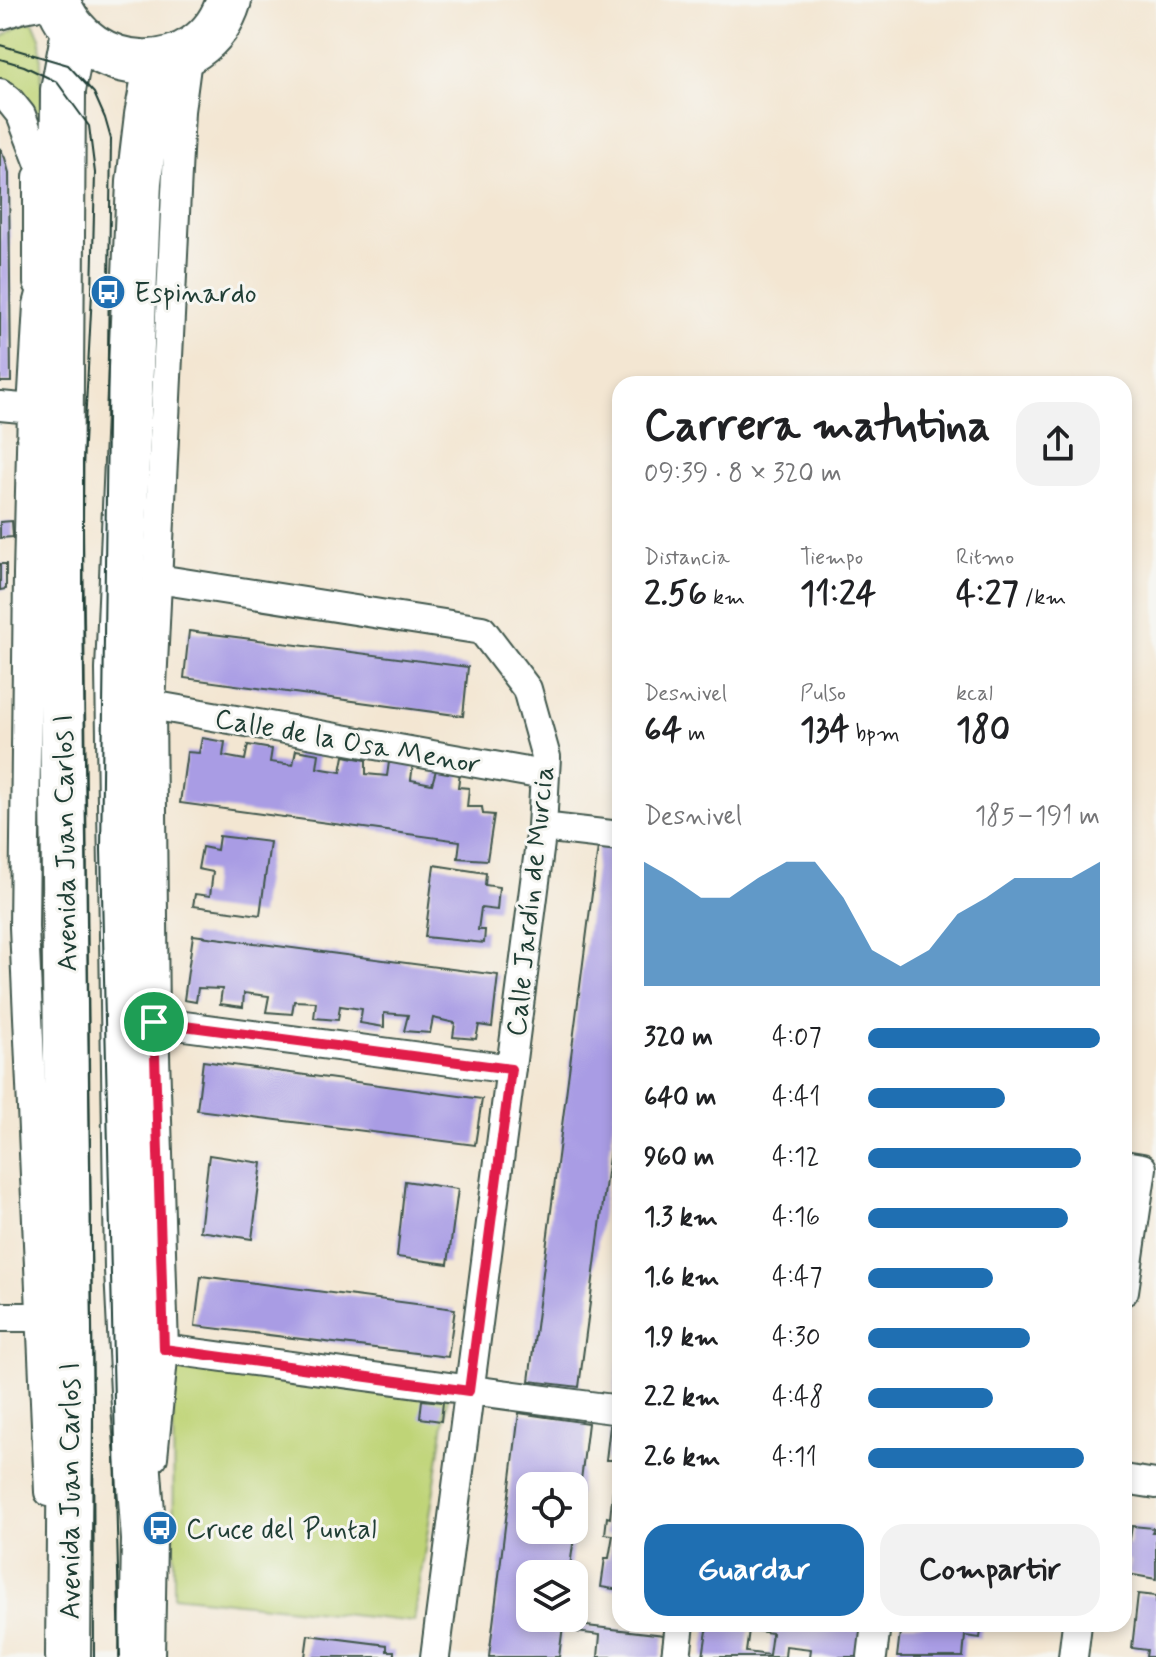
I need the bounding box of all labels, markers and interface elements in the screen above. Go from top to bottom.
bus stop icon: Espinardo [89,273,127,311]
place label: Espinardo [134,276,257,313]
text: Carrera matutina [644,398,990,456]
button: share [1016,402,1100,486]
text: 09:39 · 8 × 320 m [644,457,842,491]
text: Distancia [644,544,730,572]
text: Tiempo [800,544,863,572]
text: Ritmo [956,544,1014,572]
text: 2.56 [644,572,707,617]
text: 11:24 [800,572,876,617]
text: 4:27 [956,572,1019,617]
text: km [707,584,745,612]
text: /km [1019,584,1066,612]
text: Desnivel [644,680,727,708]
text: Pulso [800,680,846,708]
text: kcal [956,680,993,708]
street label: Calle de la Osa Menor [212,701,483,784]
text: 64 [644,708,682,753]
text: 134 [800,708,850,753]
text: 180 [956,708,1010,753]
street label: Avenida Juan Carlos I [46,714,87,972]
text: m [682,720,706,748]
text: bpm [850,720,900,748]
street label: Calle Jardín de Murcia [499,764,564,1038]
text: Desnivel [644,800,742,834]
text: 185–191 m [975,800,1100,834]
pin [120,988,188,1056]
icon: arrive [132,1000,176,1044]
text: 320 m [644,1021,713,1055]
text: 4:07 [772,1021,822,1055]
text: 640 m [644,1081,716,1115]
text: 4:41 [772,1081,820,1115]
text: 960 m [644,1141,715,1175]
text: 4:12 [772,1141,819,1175]
text: 1.3 km [644,1201,718,1235]
text: 4:16 [772,1201,820,1235]
text: 1.6 km [644,1261,719,1295]
text: 4:47 [772,1261,822,1295]
text: 1.9 km [644,1321,719,1355]
text: 4:30 [772,1321,821,1355]
street label: Avenida Juan Carlos I [53,1362,90,1620]
text: 2.2 km [644,1381,720,1415]
text: 4:48 [772,1381,823,1415]
text: 2.6 km [644,1441,720,1475]
text: 4:11 [772,1441,817,1475]
map controls [516,1472,588,1632]
button: locate [516,1472,588,1544]
bus stop icon: Cruce del Puntal [141,1509,179,1547]
place label: Cruce del Puntal [186,1512,377,1549]
button: Guardar [644,1524,864,1616]
button: Compartir [880,1524,1100,1616]
button: layers [516,1560,588,1632]

